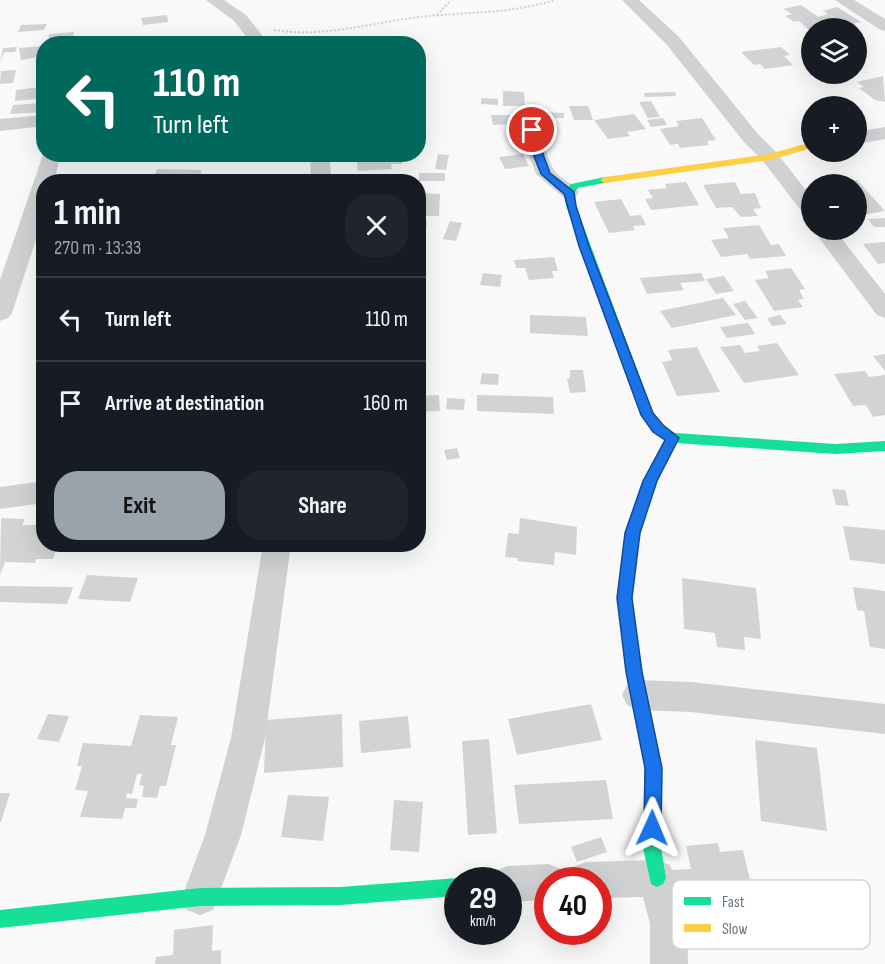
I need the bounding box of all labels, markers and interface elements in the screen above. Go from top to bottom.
map controls [801,18,867,240]
button: layers [801,18,867,84]
text: 110 m [153,58,240,109]
icon: left [54,60,132,138]
button: + [801,96,867,162]
pin [506,104,557,155]
text: Turn left [153,109,229,141]
icon: arrive [515,113,548,146]
button: − [801,174,867,240]
text: 1 min [54,192,121,235]
button: close [345,194,408,257]
text: 270 m · 13:33 [54,236,141,260]
icon: left [54,303,87,336]
text: Turn left [105,306,171,333]
text: 110 m [365,306,408,333]
icon: arrive [54,387,87,420]
text: Arrive at destination [105,390,264,417]
text: 160 m [363,390,408,417]
button: Exit [54,471,225,540]
button: Share [237,471,408,540]
position arrow [620,796,684,860]
speed limit sign: 40 [534,867,612,945]
legend [672,880,870,949]
text: 29 [469,881,497,917]
text: Fast [722,893,745,912]
text: km/h [470,912,496,931]
text: Slow [722,920,747,939]

